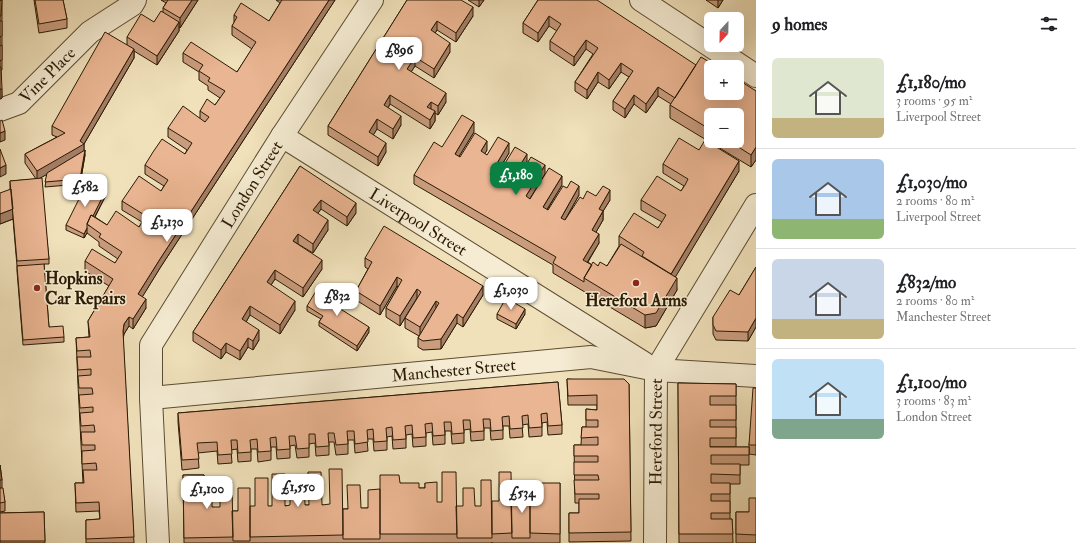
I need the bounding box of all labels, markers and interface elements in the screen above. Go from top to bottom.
north arrow [704,12,744,52]
map controls [704,12,744,148]
icon: filters [1038,13,1060,35]
text: 9 homes [772,14,827,35]
pin: £896 [375,37,423,71]
text: £896 [385,42,413,58]
street label: Vine Place [15,43,80,108]
button: + [704,60,744,100]
text: £1,180/mo [896,72,966,93]
icon: home [804,74,852,122]
text: 3 rooms · 95 m² [896,93,972,109]
button: − [704,108,744,148]
text: Liverpool Street [896,109,981,125]
street label: London Street [217,136,288,232]
pin: £1,180 [483,162,549,196]
text: £1,180 [499,167,533,183]
text: £1,030/mo [896,172,967,193]
pin: £582 [61,174,109,208]
icon: home [804,175,852,223]
text: £582 [71,179,99,195]
street label: Liverpool Street [365,184,471,261]
text: 2 rooms · 80 m² [896,193,974,209]
pin: £1,130 [134,209,200,243]
text: Liverpool Street [896,209,981,225]
text: £1,130 [151,214,183,230]
place label: Hopkins Car Repairs [45,268,126,310]
text: £832/mo [896,272,956,293]
icon: home [804,275,852,323]
pin: £1,030 [478,277,544,311]
marker: Hereford Arms [631,278,641,288]
text: £1,030 [494,282,528,298]
marker: Hopkins Car Repairs [32,283,42,293]
pin: £832 [313,283,361,317]
text: £832 [324,288,350,304]
place label: Hereford Arms [585,290,687,311]
text: 2 rooms · 80 m² [896,293,974,309]
text: Manchester Street [896,309,991,325]
street label: Manchester Street [391,354,517,387]
text: £1,100/mo [896,372,967,393]
icon: home [804,375,852,423]
street label: Hereford Street [645,378,667,486]
text: 3 rooms · 83 m² [896,393,971,409]
text: London Street [896,409,972,425]
pin: £1,550 [265,474,331,508]
pin: £1,100 [174,476,240,510]
text: £1,550 [281,479,315,495]
pin: £534 [498,480,546,514]
text: £1,100 [190,481,224,497]
text: £534 [509,485,535,501]

